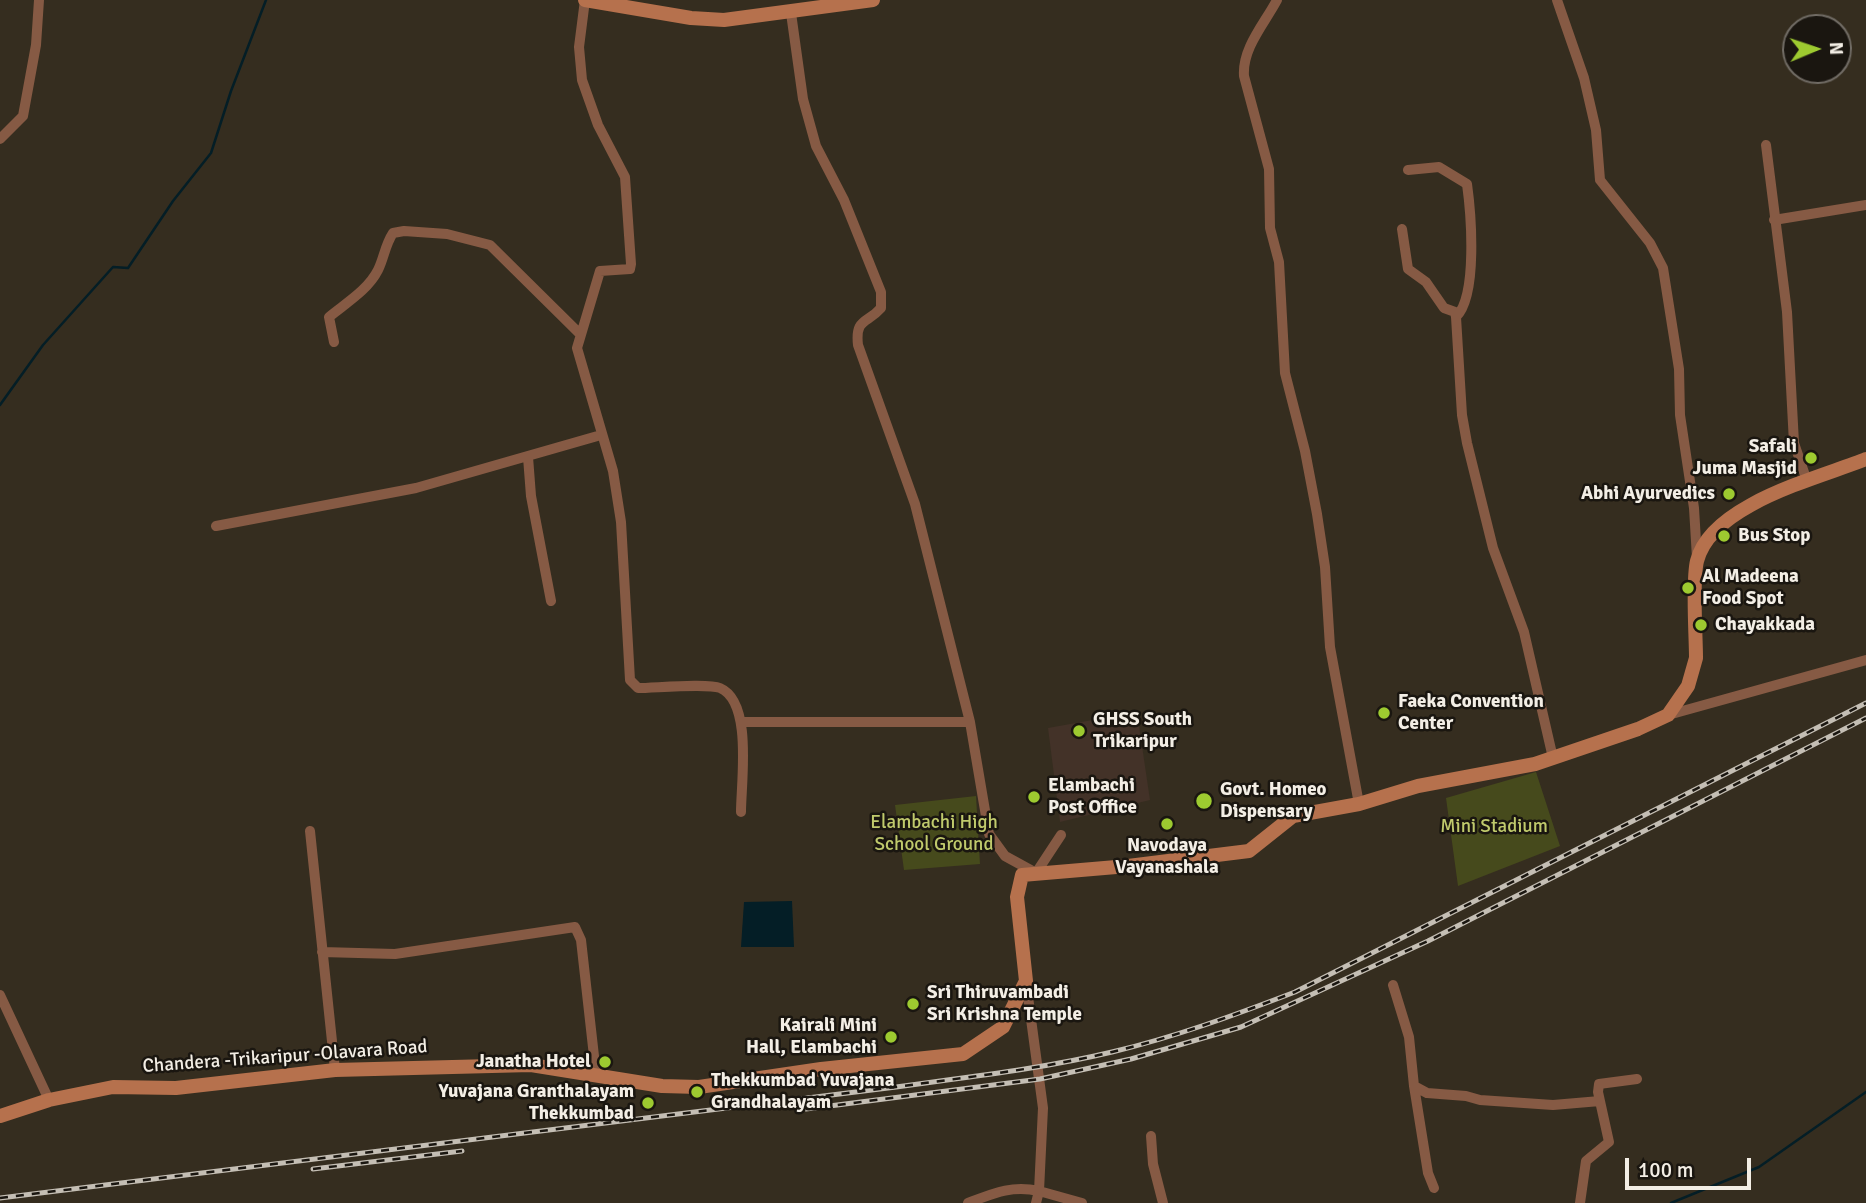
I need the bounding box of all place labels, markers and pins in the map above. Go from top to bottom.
place label: Safali Juma Masjid [1693,436,1797,480]
marker: Safali Juma Masjid [1803,450,1819,466]
place label: Abhi Ayurvedics [1581,483,1715,505]
marker: Abhi Ayurvedics [1721,486,1737,502]
place label: Bus Stop [1738,525,1810,547]
marker: Bus Stop [1716,528,1732,544]
place label: Al Madeena Food Spot [1702,566,1799,610]
marker: Al Madeena Food Spot [1680,580,1696,596]
place label: Chayakkada [1715,614,1815,636]
marker: Chayakkada [1693,617,1709,633]
place label: Faeka Convention Center [1398,691,1544,735]
marker: Faeka Convention Center [1376,705,1392,721]
place label: GHSS South Trikaripur [1093,709,1192,753]
marker: GHSS South Trikaripur [1071,723,1087,739]
place label: Elambachi Post Office [1048,775,1137,819]
place label: Govt. Homeo Dispensary [1220,779,1327,823]
marker: Elambachi Post Office [1026,789,1042,805]
marker: Govt. Homeo Dispensary [1194,791,1214,811]
marker: Navodaya Vayanashala [1159,816,1175,832]
place label: Navodaya Vayanashala [1115,835,1219,879]
place label: Sri Thiruvambadi Sri Krishna Temple [927,982,1082,1026]
marker: Sri Thiruvambadi Sri Krishna Temple [905,996,921,1012]
place label: Kairali Mini Hall, Elambachi [746,1015,877,1059]
marker: Kairali Mini Hall, Elambachi [883,1029,899,1045]
place label: Janatha Hotel [476,1051,591,1073]
marker: Janatha Hotel [597,1054,613,1070]
place label: Thekkumbad Yuvajana Grandhalayam [711,1070,895,1114]
place label: Yuvajana Granthalayam Thekkumbad [438,1081,634,1125]
marker: Thekkumbad Yuvajana Grandhalayam [689,1084,705,1100]
marker: Yuvajana Granthalayam Thekkumbad [640,1095,656,1111]

